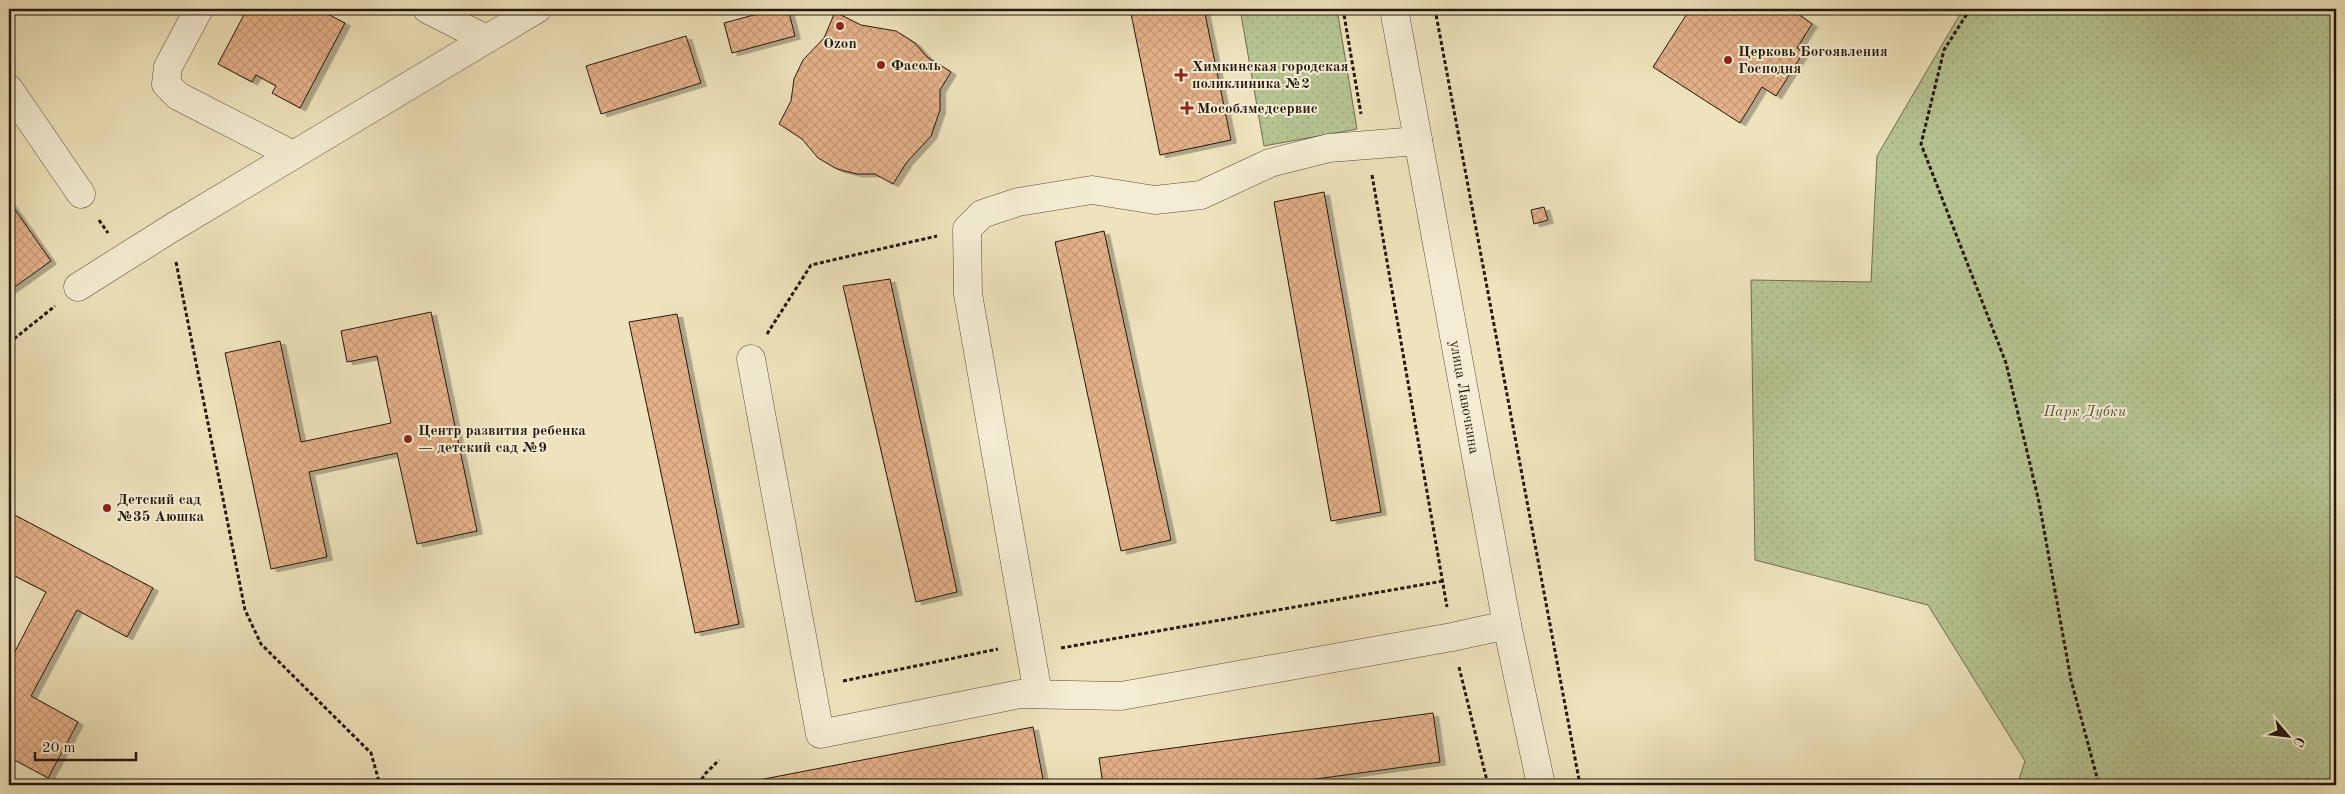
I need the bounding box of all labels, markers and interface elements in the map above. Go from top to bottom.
marker: Ozon [834,20,846,32]
place label: Ozon [823,37,857,52]
place label: Церковь Богоявления Господня [1738,45,1888,77]
marker: Церковь Богоявления Господня [1722,54,1734,66]
marker: Фасоль [875,59,887,71]
place label: Фасоль [891,59,941,74]
place label: Химкинская городская поликлиника №2 [1192,60,1349,92]
marker: Химкинская городская поликлиника №2 [1174,68,1188,82]
marker: Мособлмедсервис [1181,102,1193,114]
place label: Мособлмедсервис [1197,102,1318,117]
street label: улица Лавочкина [1446,339,1481,456]
park label: Парк Дубки [2043,404,2127,420]
place label: Центр развития ребенка — детский сад №9 [418,424,586,456]
marker: Центр развития ребенка — детский сад №9 [402,433,414,445]
place label: Детский сад №35 Аюшка [117,493,204,525]
marker: Детский сад №35 Аюшка [101,502,113,514]
north arrow [2262,712,2312,762]
scale bar [35,729,136,761]
text: С [2290,734,2307,749]
text: 20 m [42,741,76,756]

